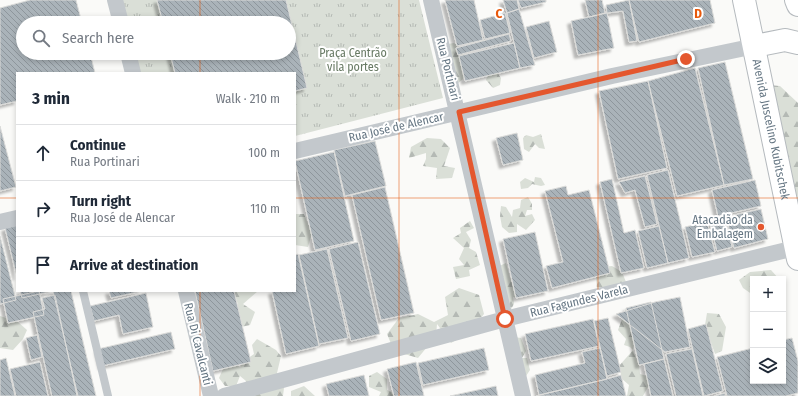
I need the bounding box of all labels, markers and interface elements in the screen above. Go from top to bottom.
text: C [496,6,503,21]
text: D [694,6,702,21]
search box [16,16,296,60]
icon: search [30,27,52,49]
text: Search here [62,29,134,47]
street label: Rua Portinari [433,36,463,102]
park label: Praça Centrão vila portes [319,46,387,74]
route end [677,50,695,68]
street label: Avenida Juscelino Kubitschek [749,58,793,201]
text: 3 min [32,88,70,109]
text: Walk · 210 m [216,91,280,106]
street label: Rua José de Alencar [347,109,446,145]
text: Continue [70,136,126,154]
icon: ahead [32,142,54,164]
text: 100 m [248,145,280,160]
text: Rua Portinari [70,154,140,169]
text: Turn right [70,192,131,210]
icon: right [32,198,54,220]
text: 110 m [250,201,280,216]
text: Rua José de Alencar [70,210,175,225]
place label: Atacadão da Embalagem [692,213,753,241]
marker: Atacadão da Embalagem [756,222,766,232]
icon: arrive [32,254,54,276]
text: Arrive at destination [70,256,198,274]
map controls [750,276,786,384]
button: + [750,276,786,312]
street label: Rua Fagundes Varela [529,282,630,320]
street label: Rua Di Cavalcanti [181,301,215,387]
route start [496,310,514,328]
button: − [750,312,786,348]
button: layers [750,348,786,384]

